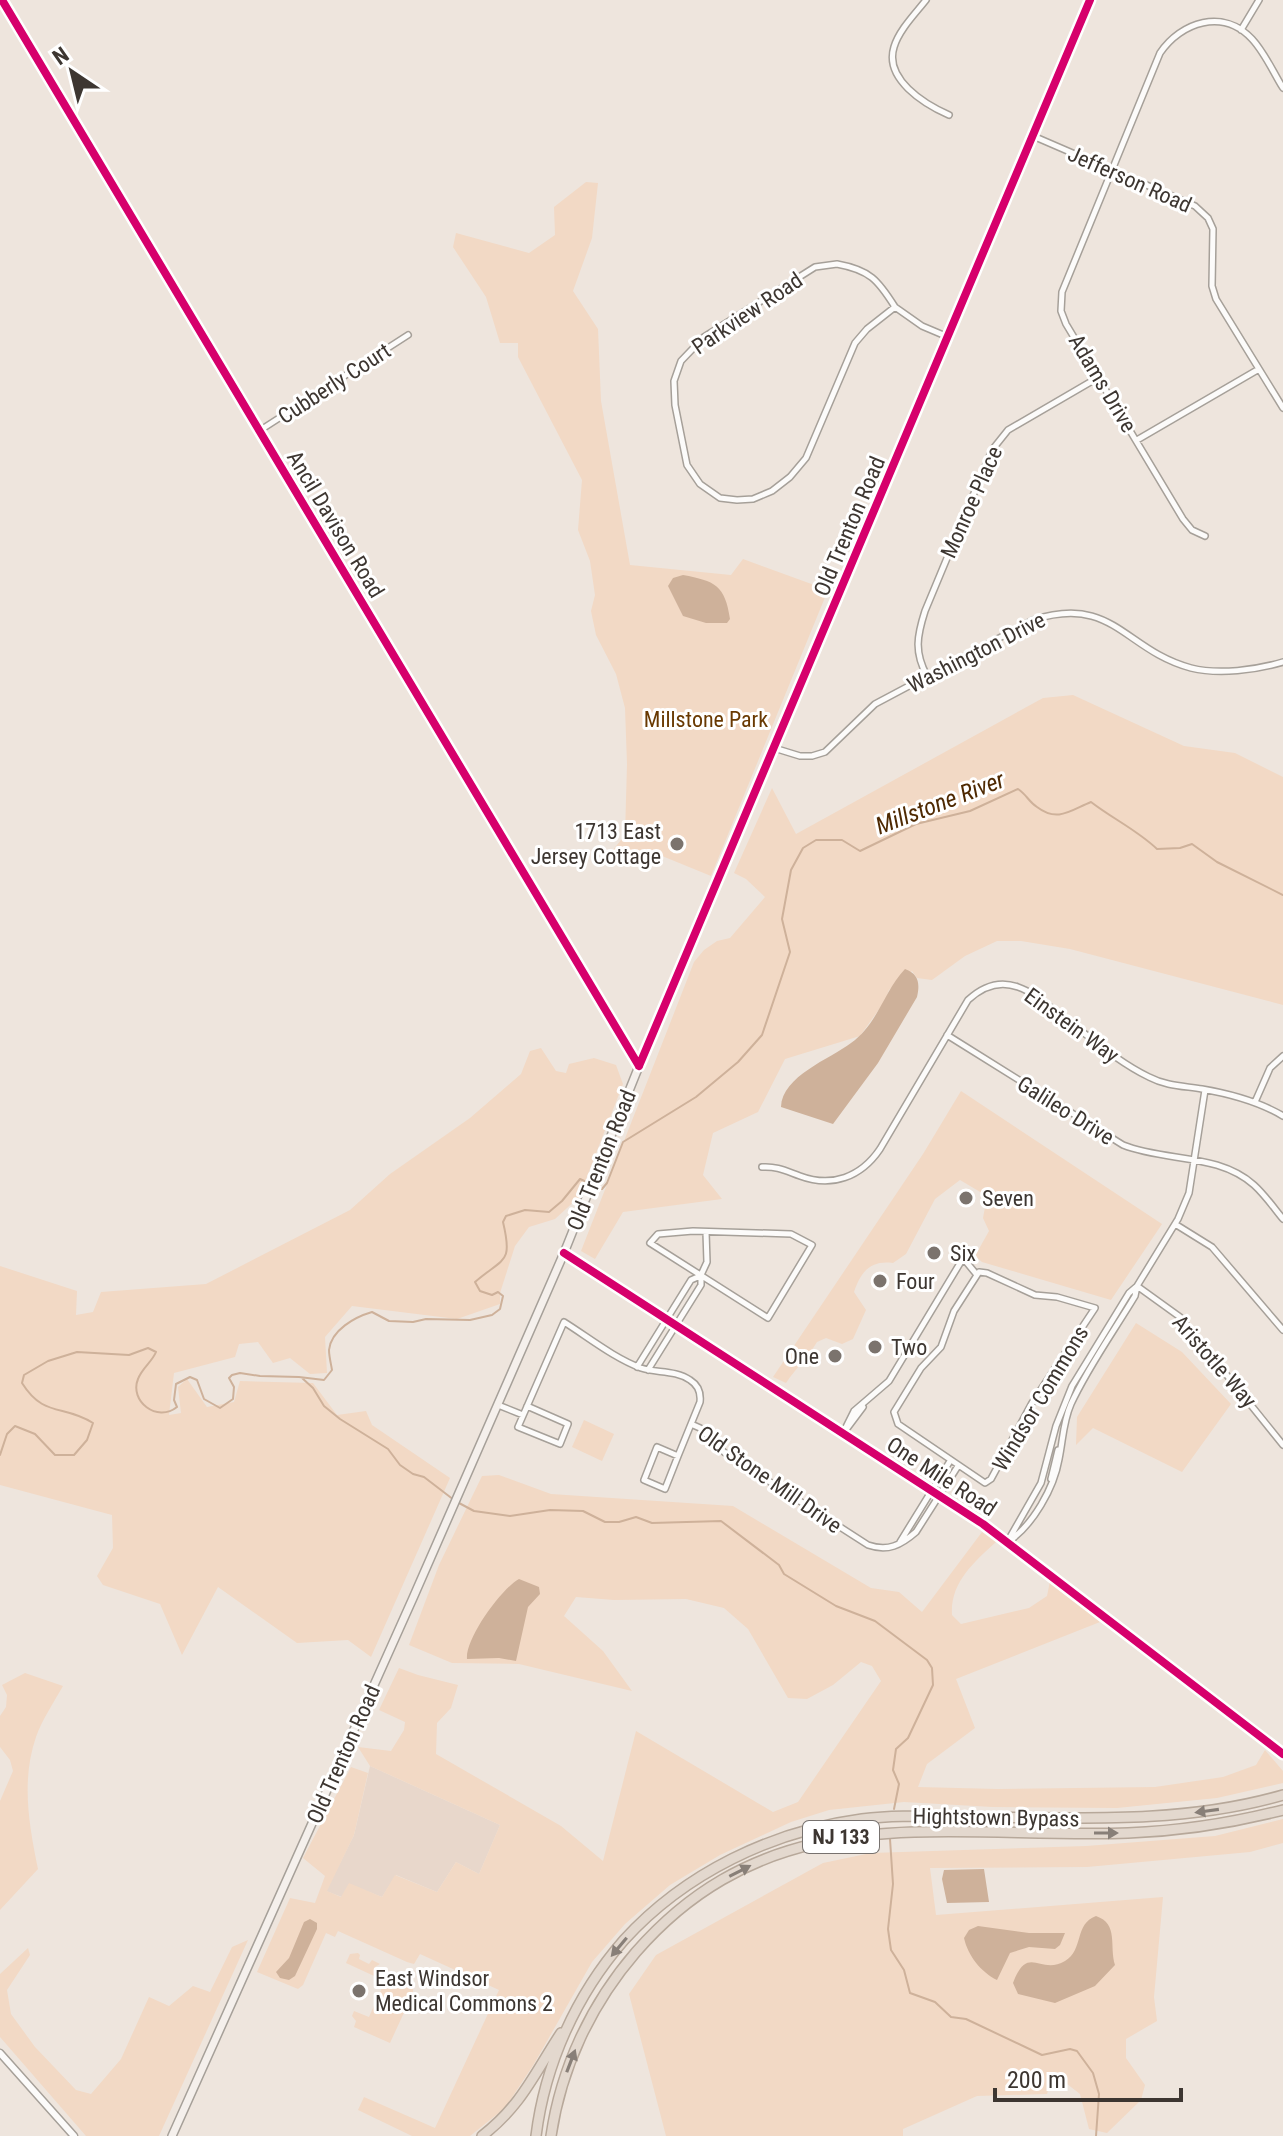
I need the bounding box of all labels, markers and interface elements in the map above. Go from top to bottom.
north arrow [32,32,112,112]
text: N [48,42,74,70]
street label: Jefferson Road [1064,141,1195,218]
street label: Parkview Road [687,267,807,359]
street label: Adams Drive [1064,330,1142,437]
street label: Cubberly Court [273,338,395,429]
street label: Monroe Place [936,443,1007,562]
street label: Ancil Davison Road [282,446,389,602]
street label: Old Trenton Road [809,453,890,600]
street label: Washington Drive [903,607,1049,698]
park label: Millstone Park [644,707,768,732]
water label: Millstone River [872,765,1009,840]
place label: 1713 East Jersey Cottage [531,819,661,869]
marker: 1713 East Jersey Cottage [668,835,686,853]
street label: Einstein Way [1020,983,1124,1068]
street label: Galileo Drive [1013,1071,1119,1150]
street label: Old Trenton Road [562,1086,641,1234]
place label: Seven [982,1186,1034,1211]
marker: Seven [957,1189,975,1207]
place label: Six [950,1241,976,1266]
marker: Six [925,1244,943,1262]
place label: Four [896,1269,935,1294]
marker: Four [871,1272,889,1290]
street label: Aristotle Way [1168,1310,1262,1413]
street label: Windsor Commons [987,1321,1094,1475]
place label: Two [891,1335,927,1360]
marker: Two [866,1338,884,1356]
place label: One [785,1344,819,1369]
marker: One [826,1347,844,1365]
street label: Old Stone Mill Drive [693,1420,846,1538]
street label: One Mile Road [882,1432,1001,1521]
street label: Old Trenton Road [302,1681,385,1827]
street label: Hightstown Bypass [912,1804,1080,1831]
one-way arrow [1194,1805,1219,1818]
road number: NJ 133 [803,1821,879,1853]
one-way arrow [1094,1827,1119,1839]
one-way arrow [729,1865,752,1878]
one-way arrow [611,1937,628,1957]
place label: East Windsor Medical Commons 2 [375,1966,553,2016]
marker: East Windsor Medical Commons 2 [350,1982,368,2000]
one-way arrow [565,2049,578,2073]
scale bar [995,2052,1181,2102]
text: 200 m [1007,2066,1066,2094]

